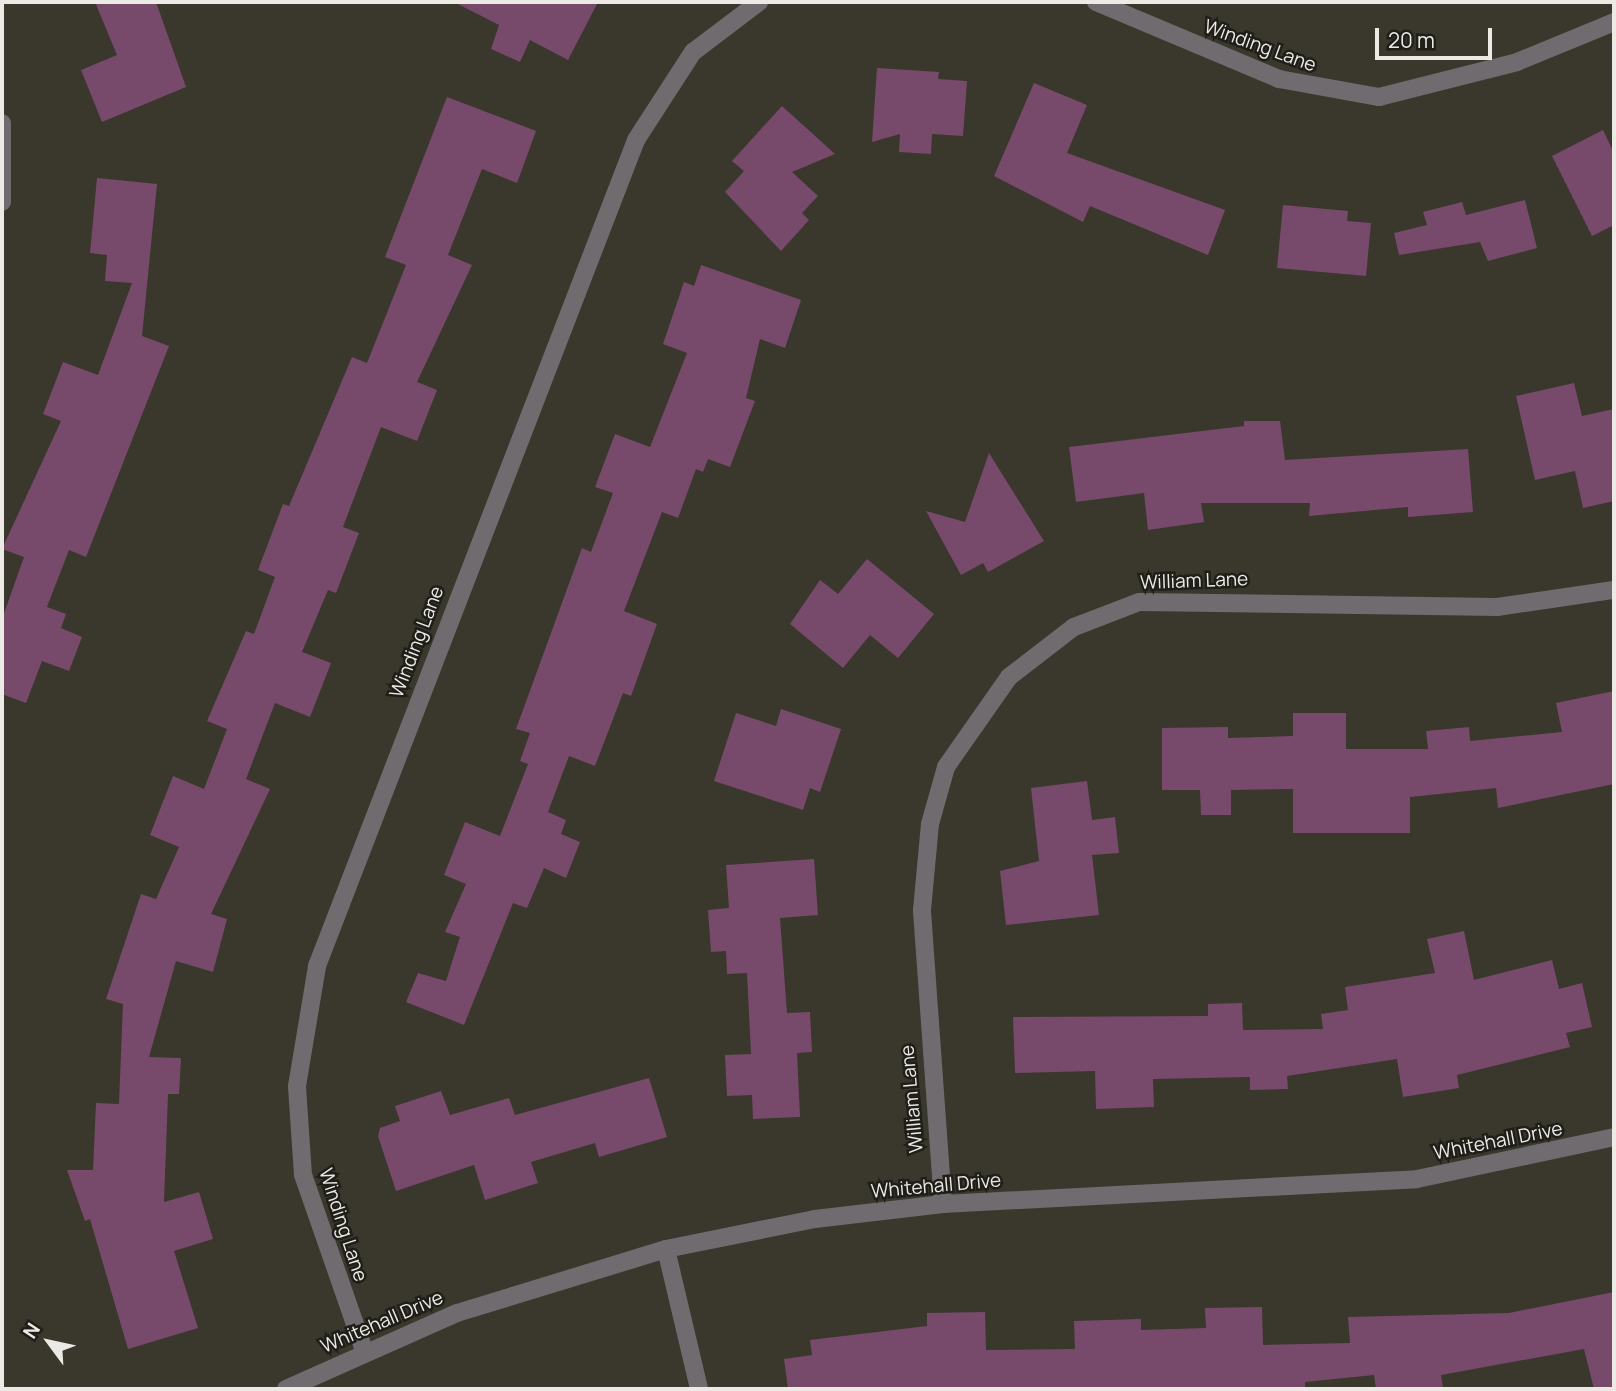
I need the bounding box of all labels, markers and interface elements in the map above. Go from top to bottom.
scale bar [1378,14,1495,58]
street label: Winding Lane [1201,15,1319,77]
text: 20 m [1388,26,1435,54]
street label: William Lane [1140,568,1248,594]
street label: Winding Lane [385,583,449,701]
street label: William Lane [896,1044,928,1154]
street label: Whitehall Drive [1432,1117,1564,1165]
street label: Winding Lane [314,1166,372,1284]
street label: Whitehall Drive [870,1169,1002,1203]
street label: Whitehall Drive [317,1286,447,1358]
north arrow [14,1307,84,1377]
text: N [17,1318,46,1343]

